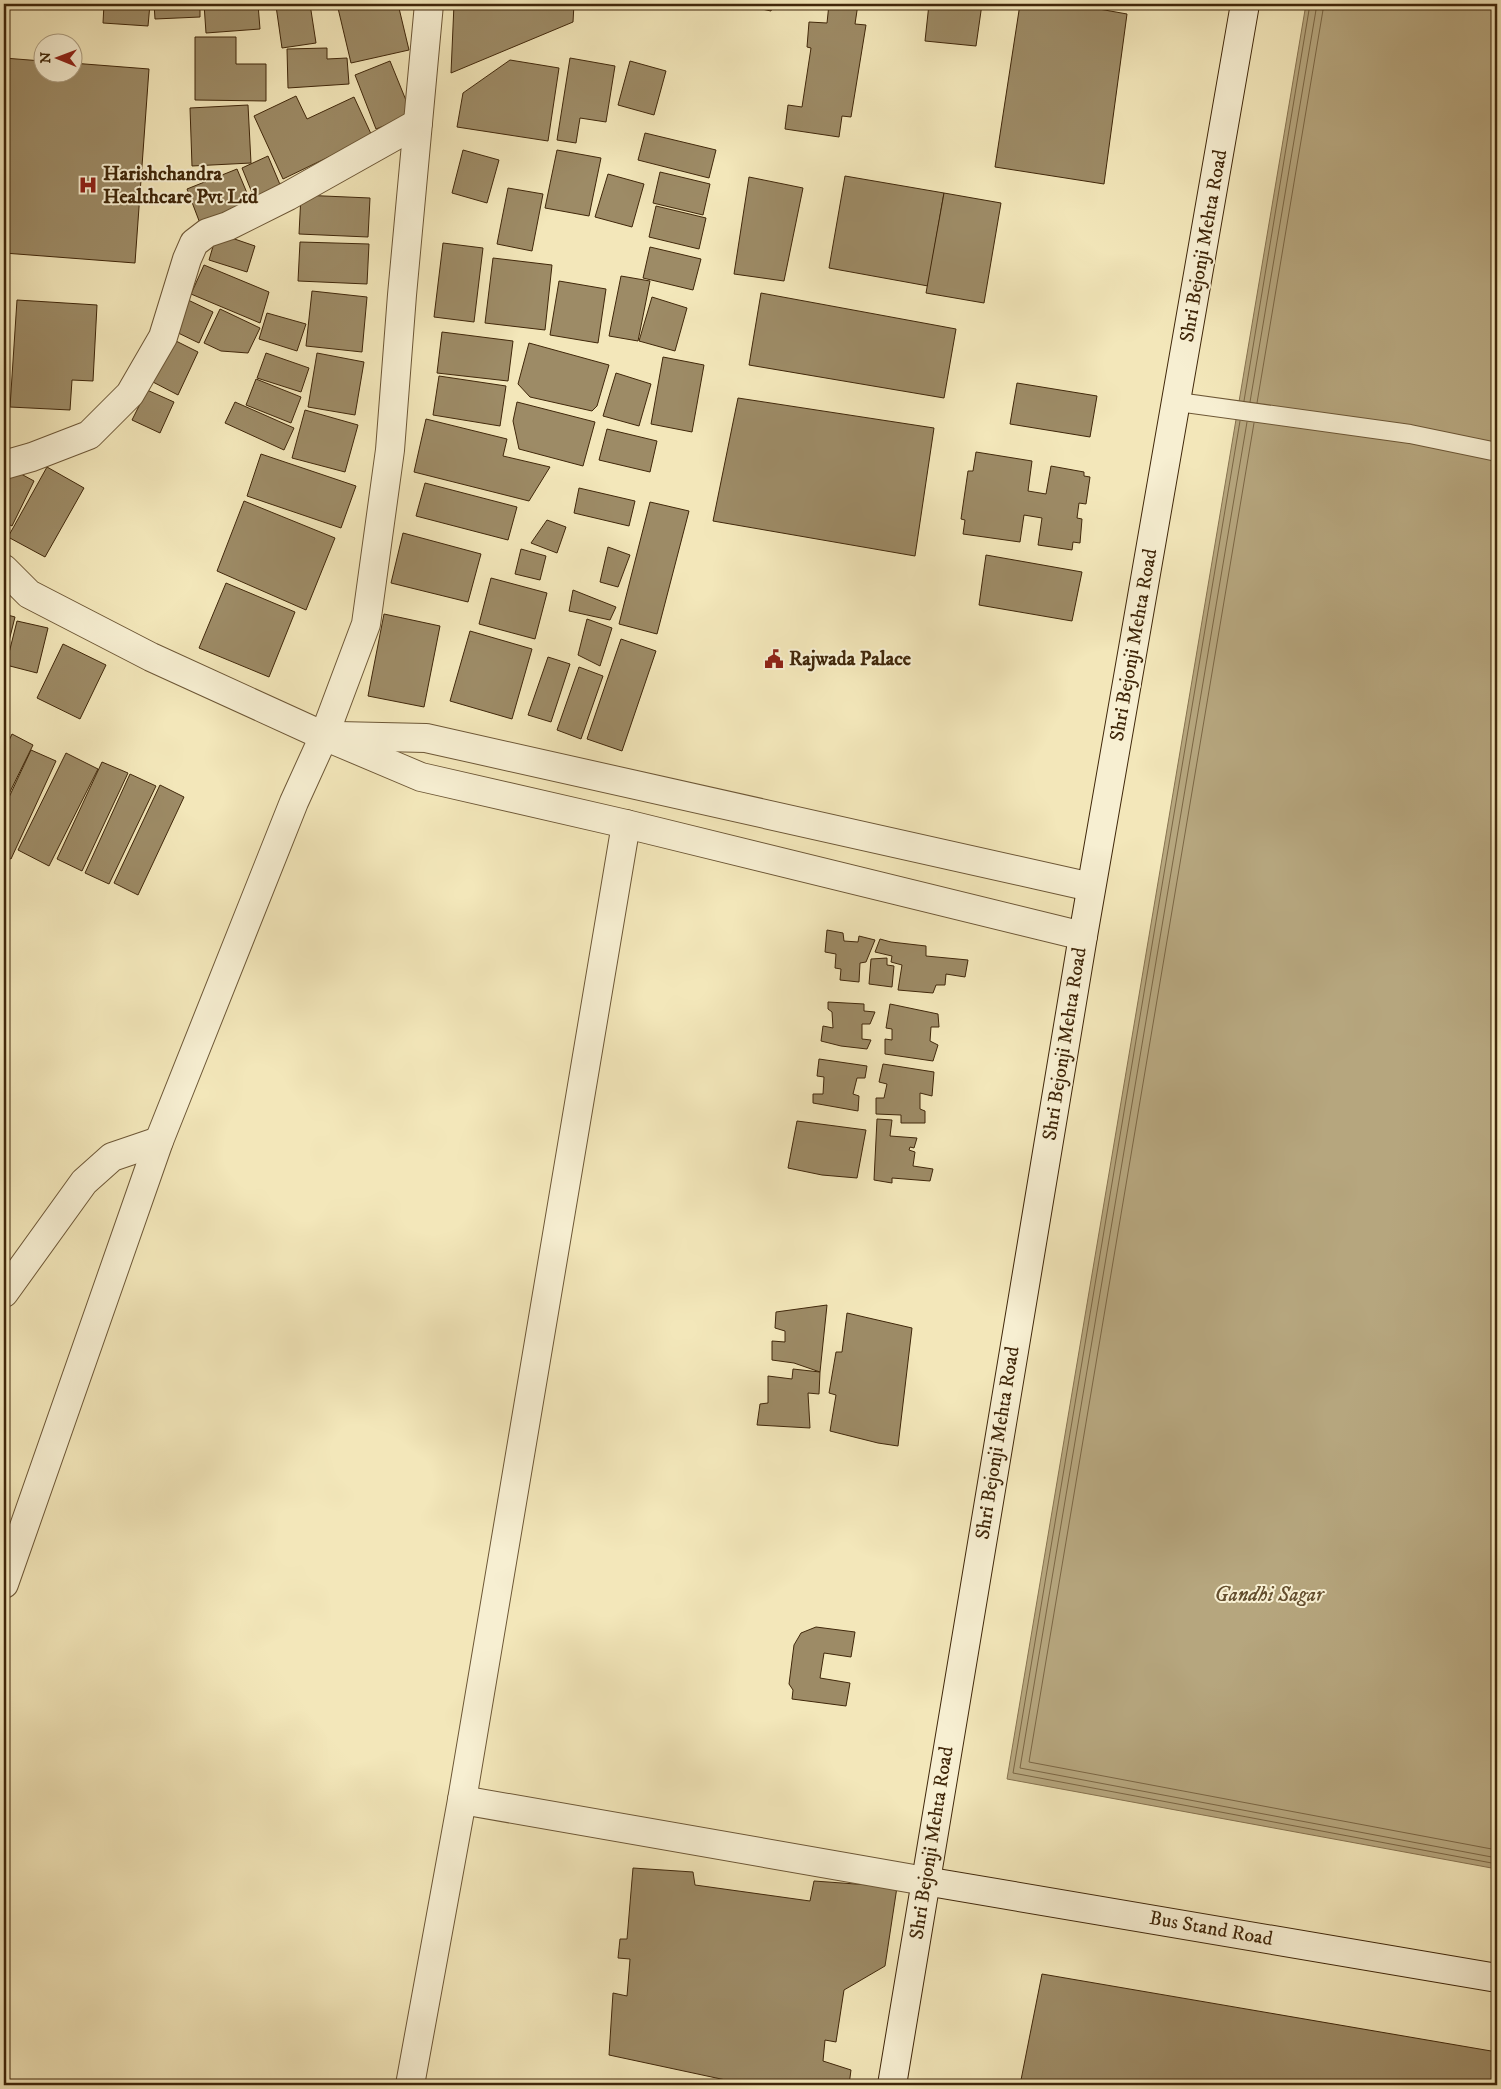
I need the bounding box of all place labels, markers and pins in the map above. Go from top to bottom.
place label: Harishchandra Healthcare Pvt Ltd [103,162,259,210]
hospital icon: Harishchandra Healthcare Pvt Ltd [77,174,99,196]
place label: Rajwada Palace [789,647,912,672]
public building icon: Rajwada Palace [763,648,785,670]

